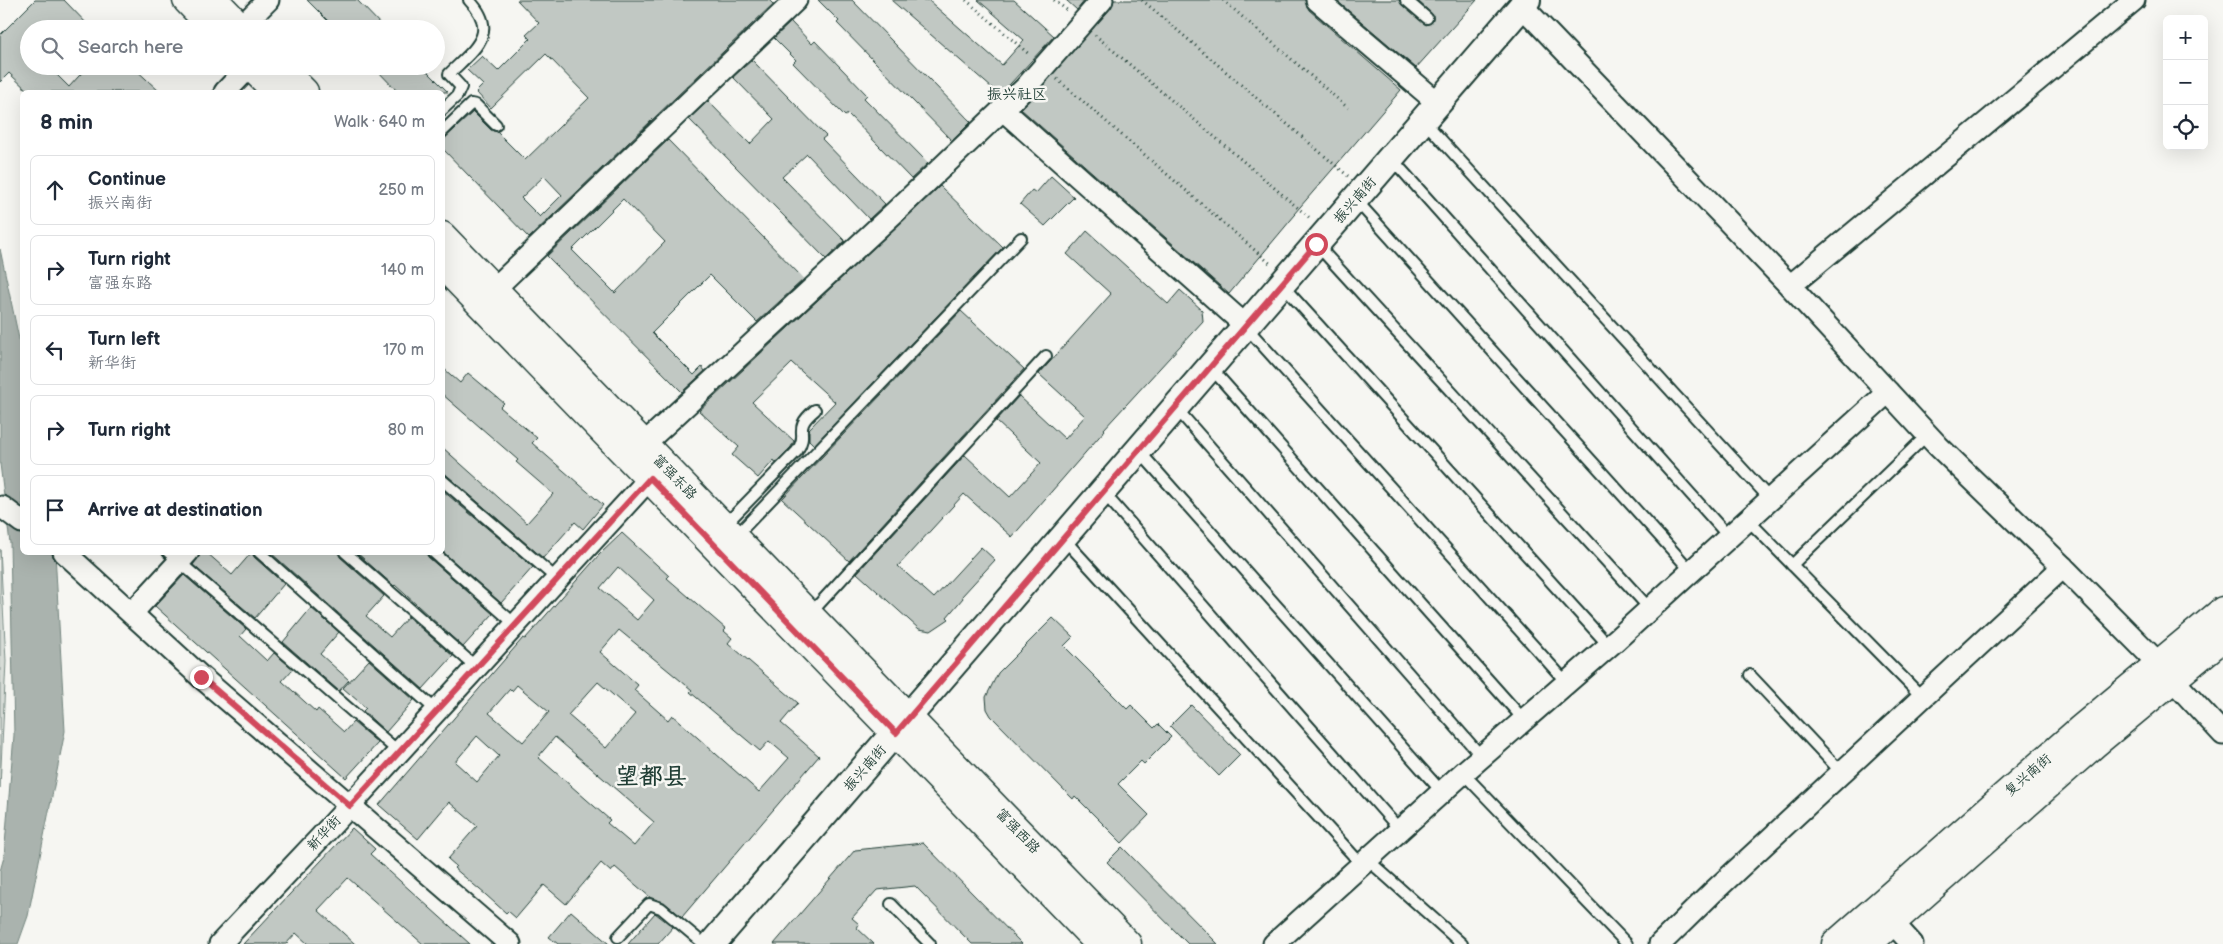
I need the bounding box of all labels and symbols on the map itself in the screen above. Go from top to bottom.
district label: 振兴社区 [987,85,1047,104]
street label: 振兴南街 [1330,173,1380,227]
route start [1305,233,1328,256]
street label: 富强东路 [649,451,701,503]
route end [190,666,213,689]
street label: 振兴南街 [840,741,890,795]
street label: 复兴南街 [2001,750,2055,800]
district label: 望都县 [615,762,687,791]
street label: 富强西路 [992,805,1044,857]
street label: 新华街 [303,812,345,854]

